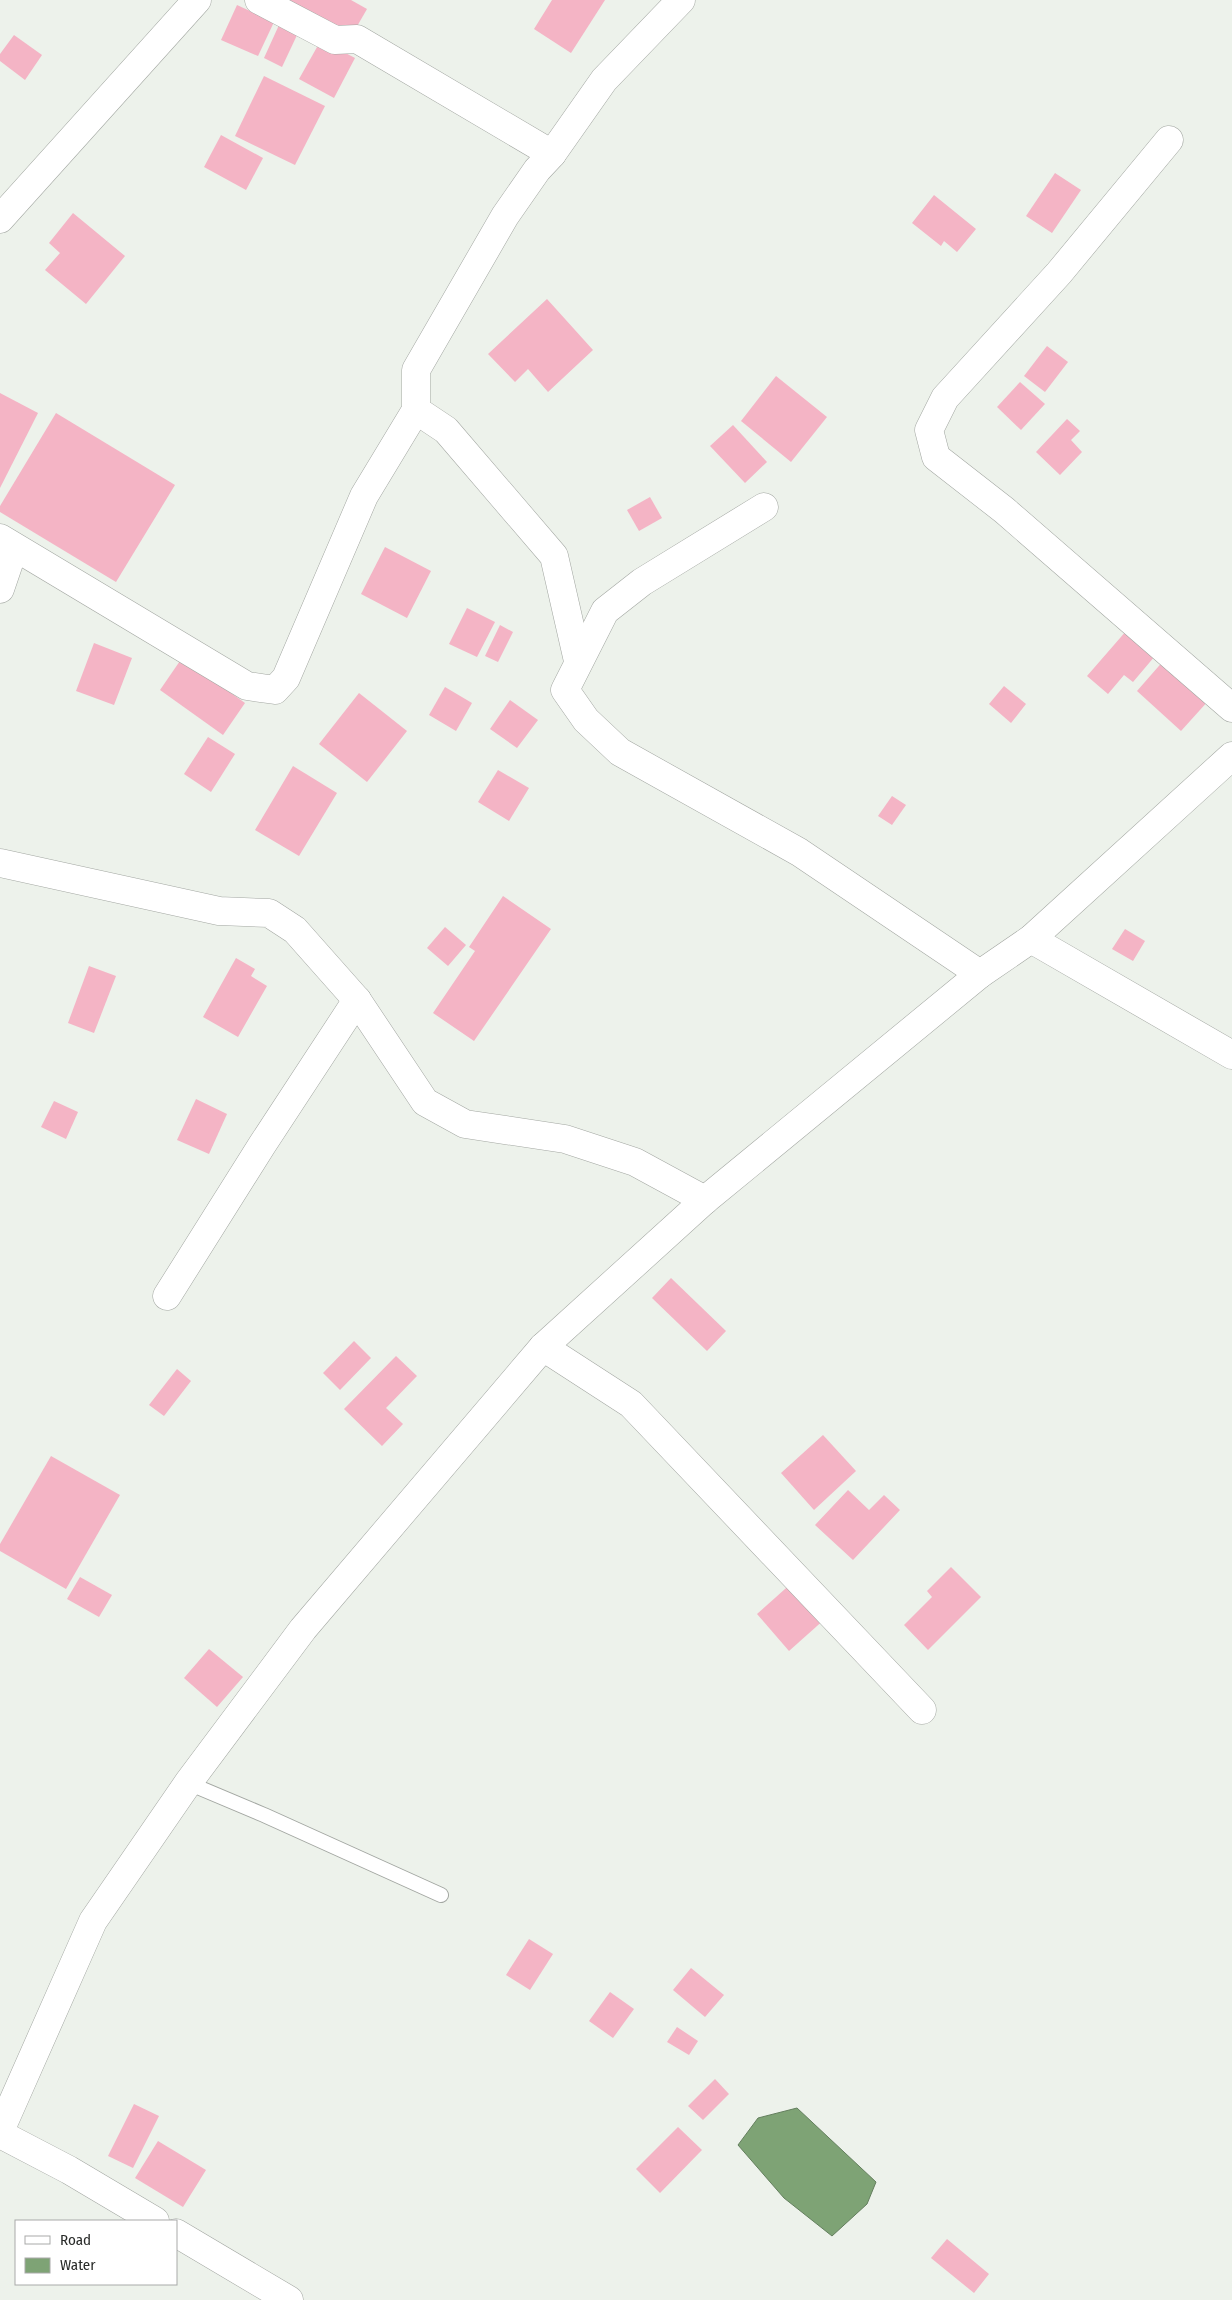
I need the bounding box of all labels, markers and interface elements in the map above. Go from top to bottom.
legend [15,2220,178,2285]
text: Road [60,2231,91,2249]
text: Water [60,2256,96,2274]

